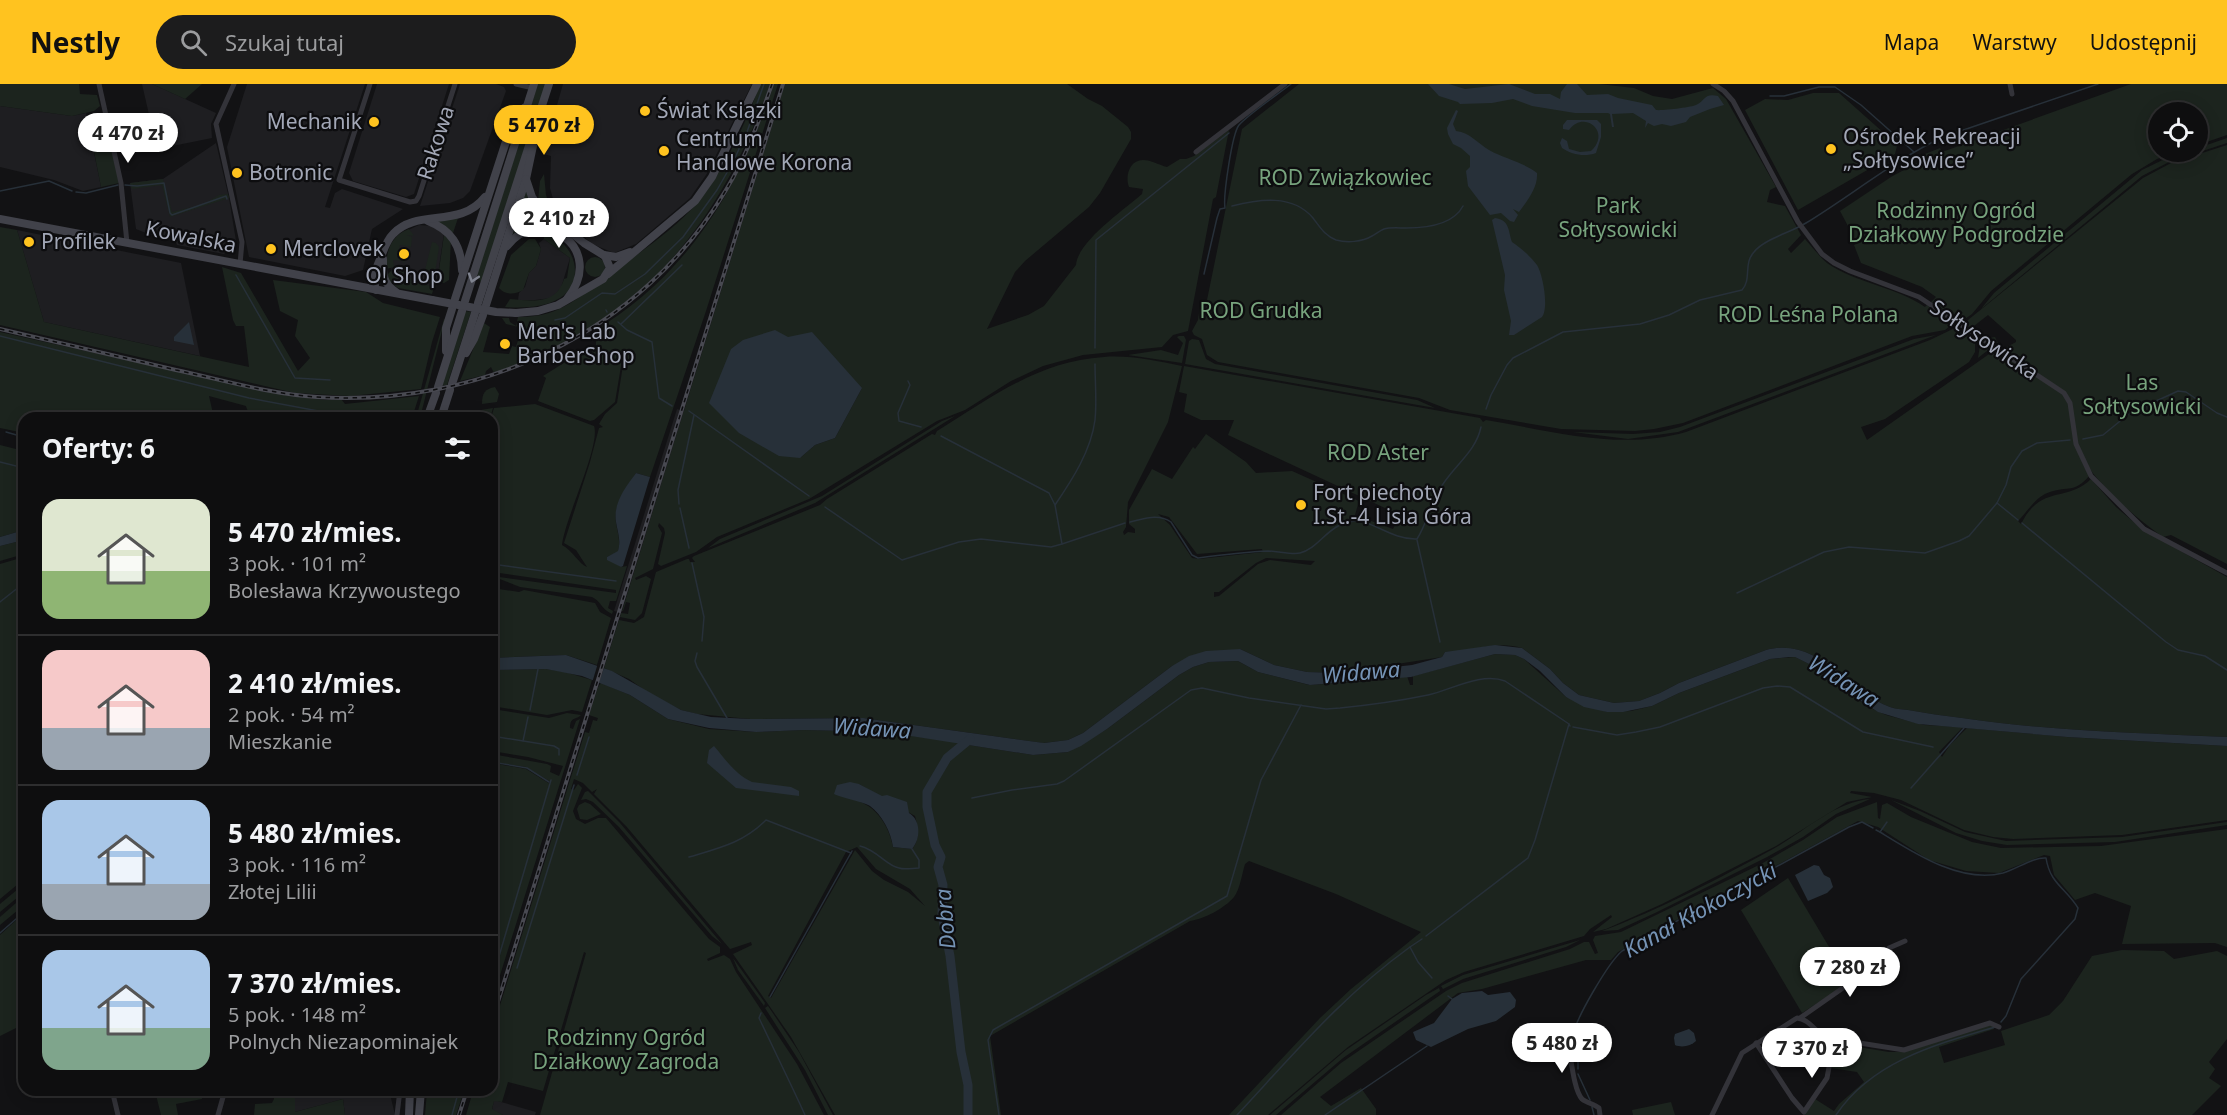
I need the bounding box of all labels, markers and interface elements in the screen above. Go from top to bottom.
search box [156,15,576,69]
text: Nestly [30,23,120,61]
icon: search [177,26,210,59]
text: Szukaj tutaj [225,27,344,57]
text: Mapa [1884,28,1939,56]
text: Warstwy [1972,28,2057,56]
text: Udostępnij [2090,28,2197,56]
place label: Świat Ksiązki [657,96,782,124]
street label: Rakowa [410,102,460,183]
map controls [2148,102,2208,162]
button: locate [2148,102,2208,162]
marker: Świat Ksiązki [638,104,652,118]
pin: 5 470 zł [482,105,606,156]
place label: Mechanik [267,107,363,135]
text: 5 470 zł [508,111,580,138]
pin: 4 470 zł [66,113,190,164]
marker: Mechanik [367,115,381,129]
text: 4 470 zł [92,119,164,146]
place label: Ośrodek Rekreacji „Sołtysowice” [1843,122,2021,174]
place label: Centrum Handlowe Korona [676,124,852,176]
marker: Ośrodek Rekreacji „Sołtysowice” [1824,142,1838,156]
marker: Centrum Handlowe Korona [657,144,671,158]
place label: Botronic [249,158,332,186]
park label: ROD Związkowiec [1258,163,1432,191]
marker: Botronic [230,166,244,180]
park label: Park Sołtysowicki [1559,191,1677,243]
park label: Rodzinny Ogród Działkowy Podgrodzie [1848,196,2064,248]
pin: 2 410 zł [497,198,621,249]
text: 2 410 zł [523,204,595,231]
street label: Kowalska [143,213,239,259]
place label: Profilek [41,227,117,255]
place label: Merclovek [283,234,384,262]
marker: Profilek [22,235,36,249]
marker: Merclovek [264,242,278,256]
marker: O! Shop [397,247,411,261]
place label: O! Shop [365,261,443,289]
one-way arrow [467,272,480,283]
street label: Sołtysowicka [1925,293,2044,386]
park label: ROD Grudka [1199,296,1323,324]
park label: ROD Leśna Polana [1718,300,1898,328]
place label: Men's Lab BarberShop [517,317,635,369]
marker: Men's Lab BarberShop [498,337,512,351]
park label: Las Sołtysowicki [2083,368,2201,420]
text: Oferty: 6 [42,430,155,466]
icon: filters [441,432,474,465]
park label: ROD Aster [1327,438,1429,466]
place label: Fort piechoty I.St.-4 Lisia Góra [1313,478,1472,530]
marker: Fort piechoty I.St.-4 Lisia Góra [1294,498,1308,512]
text: 5 470 zł/mies. [228,514,402,550]
icon: home [90,523,162,595]
text: 3 pok. · 101 m² [228,550,366,577]
text: Bolesława Krzywoustego [228,577,461,604]
water label: Widawa [1803,647,1886,714]
water label: Widawa [1321,653,1402,689]
text: 2 410 zł/mies. [228,665,402,701]
icon: home [90,674,162,746]
text: 2 pok. · 54 m² [228,701,355,728]
water label: Widawa [832,709,913,745]
text: Mieszkanie [228,728,332,755]
text: 5 480 zł/mies. [228,815,402,851]
icon: home [90,824,162,896]
text: 3 pok. · 116 m² [228,851,366,878]
water label: Kanał Kłokoczycki [1617,854,1782,964]
text: Złotej Lilii [228,878,317,905]
water label: Dobra [926,887,962,951]
pin: 7 280 zł [1788,947,1912,998]
text: 7 280 zł [1814,953,1886,980]
text: 7 370 zł/mies. [228,965,402,1001]
icon: home [90,974,162,1046]
text: 5 pok. · 148 m² [228,1001,366,1028]
park label: Rodzinny Ogród Działkowy Zagroda [533,1023,719,1075]
pin: 5 480 zł [1500,1023,1624,1074]
text: Polnych Niezapominajek [228,1028,458,1055]
pin: 7 370 zł [1750,1028,1874,1079]
text: 5 480 zł [1526,1029,1598,1056]
text: 7 370 zł [1776,1034,1848,1061]

